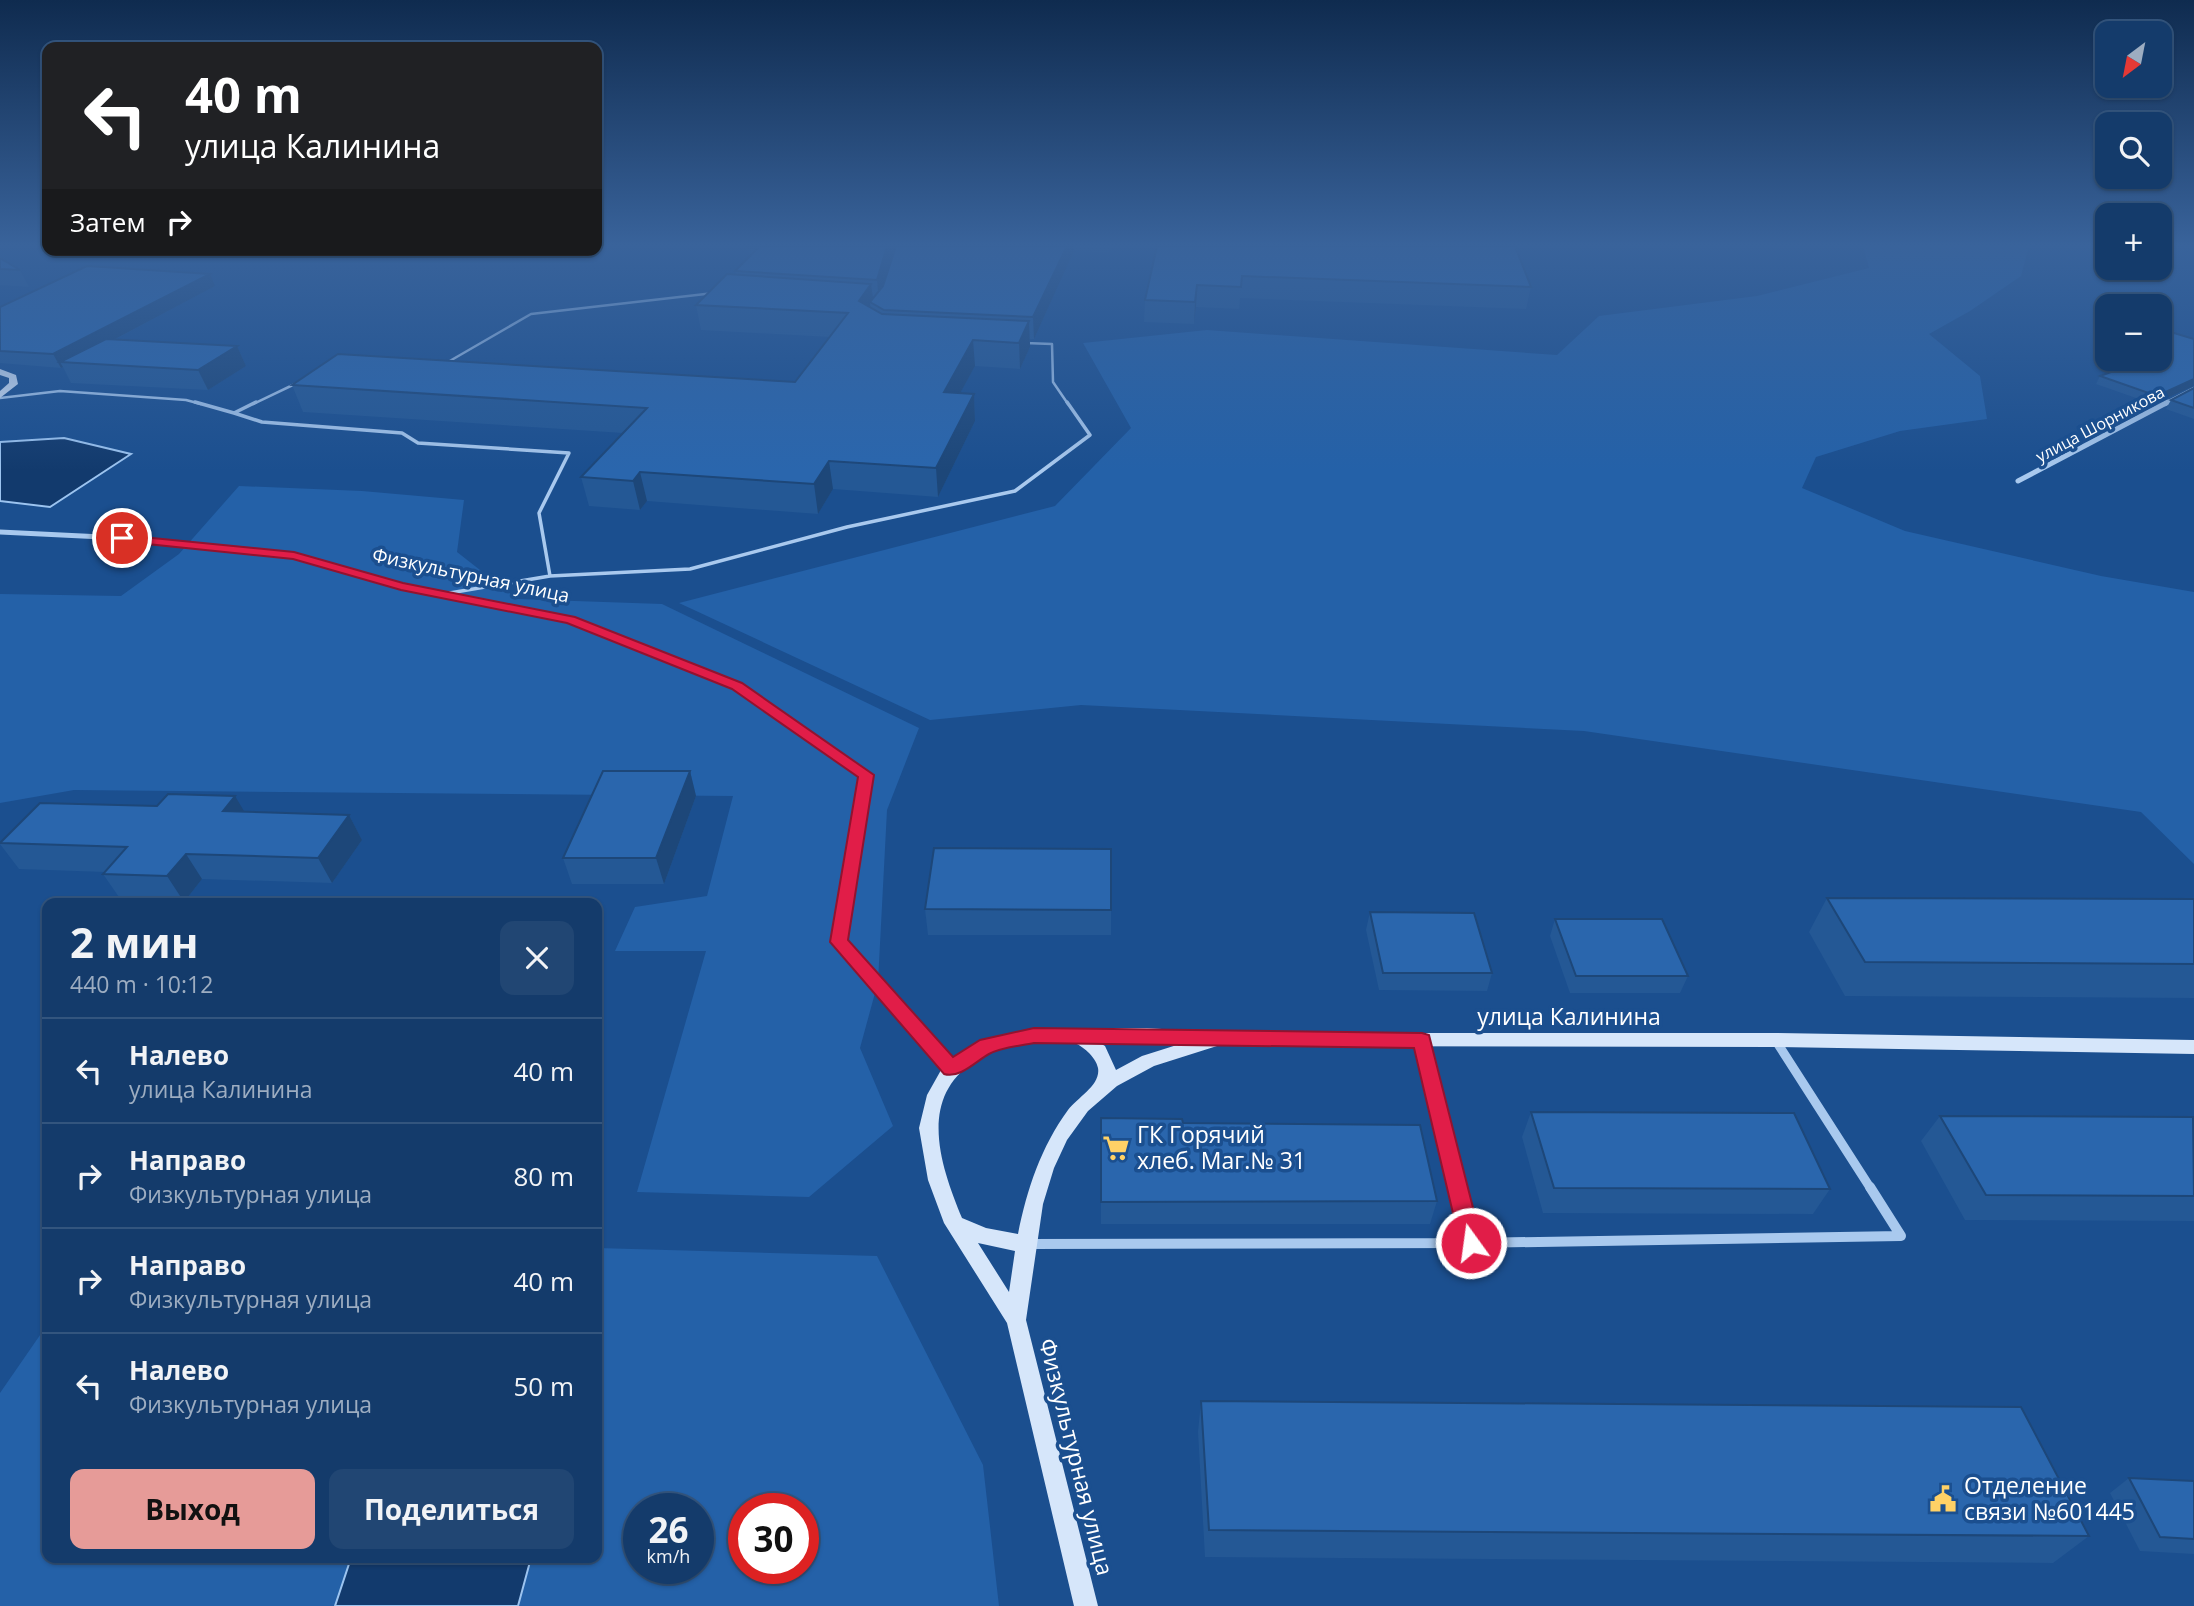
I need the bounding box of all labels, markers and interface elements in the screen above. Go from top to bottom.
north arrow [2095,21,2172,98]
map controls [2095,21,2172,371]
text: 40 m [185,61,302,127]
icon: left [70,70,161,161]
button: search [2095,112,2172,189]
text: улица Калинина [185,124,440,167]
icon: right [160,203,198,241]
button: + [2095,203,2172,280]
text: Затем [70,204,146,240]
button: − [2095,294,2172,371]
street label: улица Шорникова [2032,381,2168,467]
pin [92,508,152,568]
icon: arrive [103,519,141,557]
street label: Физкультурная улица [370,541,572,609]
text: 2 мин [70,913,198,970]
button: close [500,921,574,995]
text: 440 m · 10:12 [70,968,213,1000]
street label: улица Калинина [1477,1000,1661,1032]
text: Налево [129,1037,229,1073]
icon: left [70,1052,108,1090]
text: 40 m [513,1053,574,1089]
text: улица Калинина [129,1073,313,1105]
place label: ГК Горячий хлеб. Маг.№ 31 [1137,1118,1306,1176]
supermarket icon: ГК Горячий хлеб. Маг.№ 31 [1101,1133,1131,1163]
text: Направо [129,1142,246,1178]
icon: right [70,1157,108,1195]
text: 80 m [513,1158,574,1194]
text: Физкультурная улица [129,1178,372,1210]
position arrow [1434,1206,1508,1280]
text: Направо [129,1247,246,1283]
icon: right [70,1262,108,1300]
text: 40 m [513,1263,574,1299]
text: Физкультурная улица [129,1283,372,1315]
street label: Физкультурная улица [1032,1335,1122,1579]
text: Налево [129,1352,229,1388]
icon: left [70,1367,108,1405]
text: 50 m [513,1368,574,1404]
text: Физкультурная улица [129,1388,372,1420]
button: Выход [70,1469,315,1549]
button: Поделиться [329,1469,574,1549]
place label: Отделение связи №601445 [1964,1469,2135,1527]
public building icon: Отделение связи №601445 [1928,1484,1958,1514]
speed limit sign: 30 [728,1493,819,1584]
text: 26 [648,1506,689,1553]
text: km/h [647,1544,690,1568]

